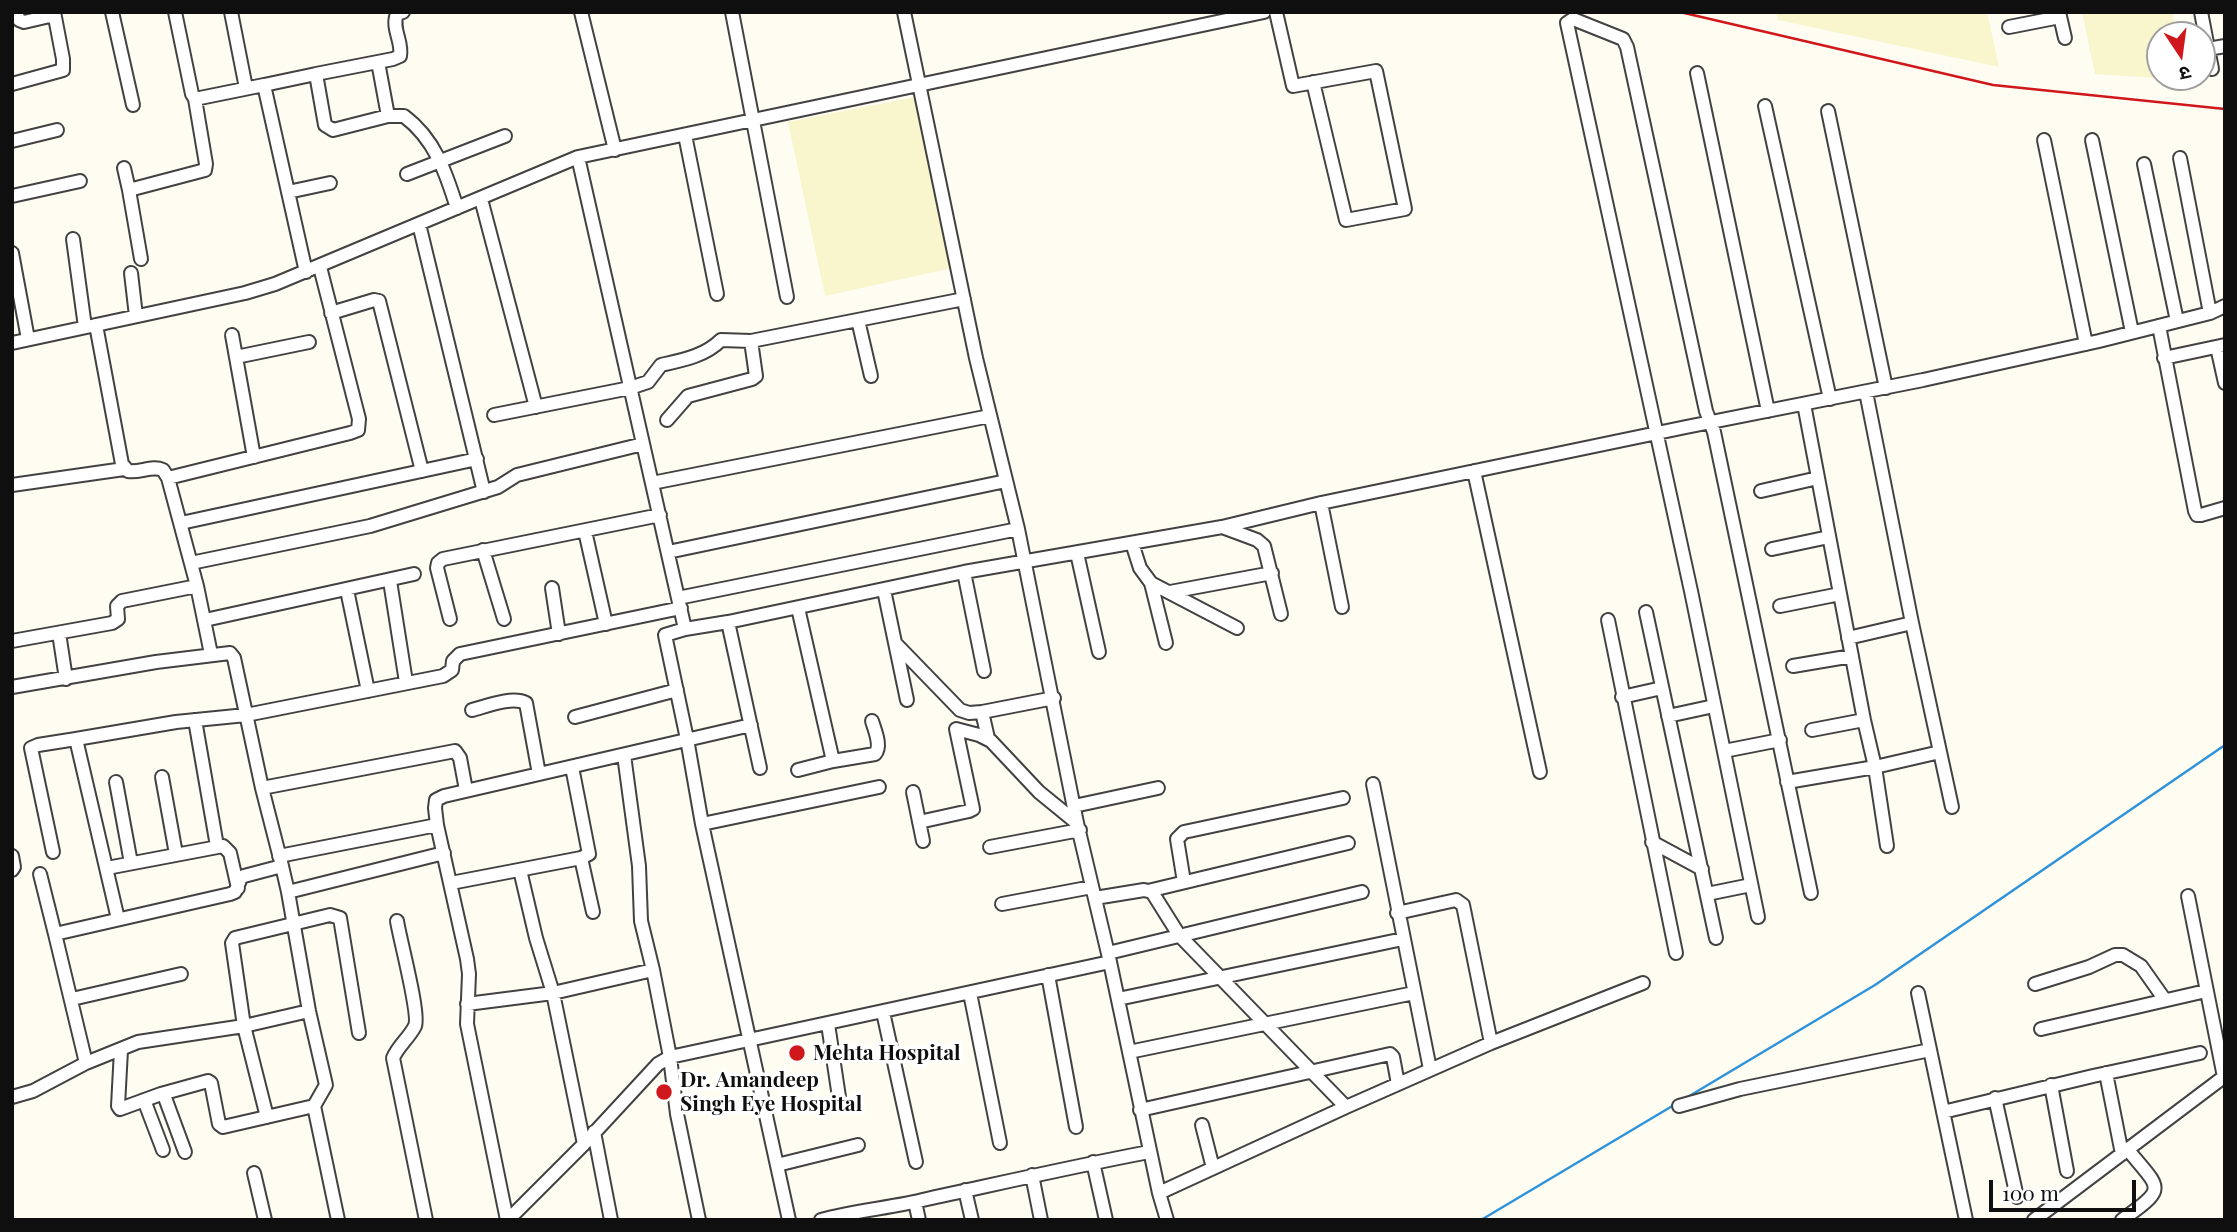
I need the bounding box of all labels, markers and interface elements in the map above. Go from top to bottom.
north arrow [2146,21,2216,91]
text: उ [2177,61,2194,88]
place label: Mehta Hospital [813,1040,961,1066]
marker: Mehta Hospital [787,1043,807,1063]
place label: Dr. Amandeep Singh Eye Hospital [680,1067,862,1117]
marker: Dr. Amandeep Singh Eye Hospital [654,1082,674,1102]
scale bar [1992,1166,2139,1210]
text: 100 m [2002,1178,2059,1206]

